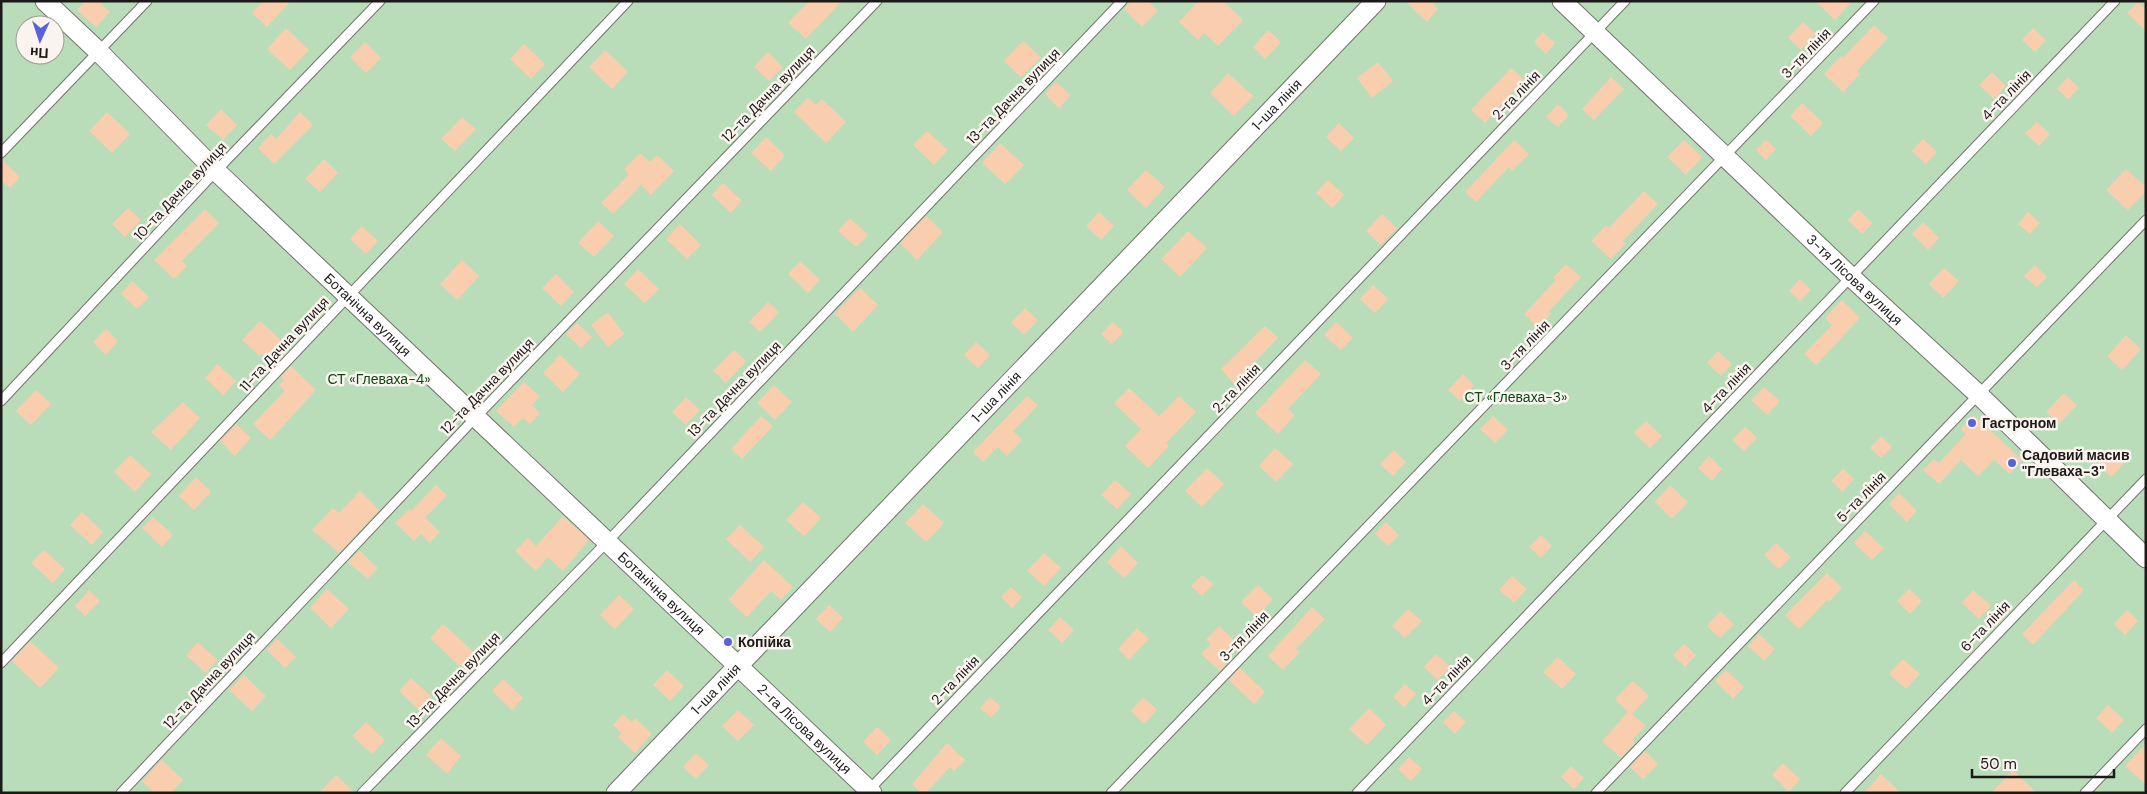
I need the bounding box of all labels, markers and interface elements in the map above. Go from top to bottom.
north arrow [15,15,65,65]
street label: 3-тя лінія [1778,24,1834,82]
street label: 12-та Дачна вулиця [718,42,818,146]
text: Пн [30,44,49,62]
street label: 13-та Дачна вулиця [962,44,1064,148]
street label: 4-та лінія [1977,66,2035,124]
street label: 2-га лінія [1488,67,1544,123]
street label: 1-ша лінія [1248,75,1305,134]
street label: 10-та Дачна вулиця [130,138,230,244]
street label: 3-тя Лісова вулиця [1803,230,1906,329]
street label: Ботанічна вулиця [320,269,415,360]
street label: 11-та Дачна вулиця [235,293,333,395]
street label: 3-тя лінія [1497,316,1553,374]
street label: 12-та Дачна вулиця [437,334,537,438]
street label: 13-та Дачна вулиця [683,337,785,441]
street label: 4-та лінія [1697,359,1755,417]
street label: 2-га лінія [1208,360,1264,416]
street label: 1-ша лінія [967,367,1025,426]
park label: СТ «Глеваха-4» [327,370,431,388]
park label: СТ «Глеваха-3» [1465,388,1567,406]
place label: Гастроном [1982,414,2056,432]
marker: Гастроном [1966,417,1978,429]
place label: Садовий масив "Глеваха-3" [2022,446,2130,480]
marker: Садовий масив "Глеваха-3" [2006,457,2018,469]
street label: 5-та лінія [1832,468,1890,526]
street label: Ботанічна вулиця [614,548,709,639]
street label: 6-та лінія [1956,597,2014,655]
street label: 3-тя лінія [1216,607,1272,665]
street label: 12-та Дачна вулиця [159,628,259,732]
street label: 13-та Дачна вулиця [402,628,504,732]
place label: Копійка [738,633,791,651]
marker: Копійка [722,636,734,648]
street label: 4-та лінія [1417,651,1475,709]
street label: 2-га лінія [927,652,983,708]
street label: 1-ша лінія [687,660,745,719]
street label: 2-га Лісова вулиця [753,680,855,778]
scale bar [1972,746,2114,778]
text: 50 m [1980,754,2017,774]

